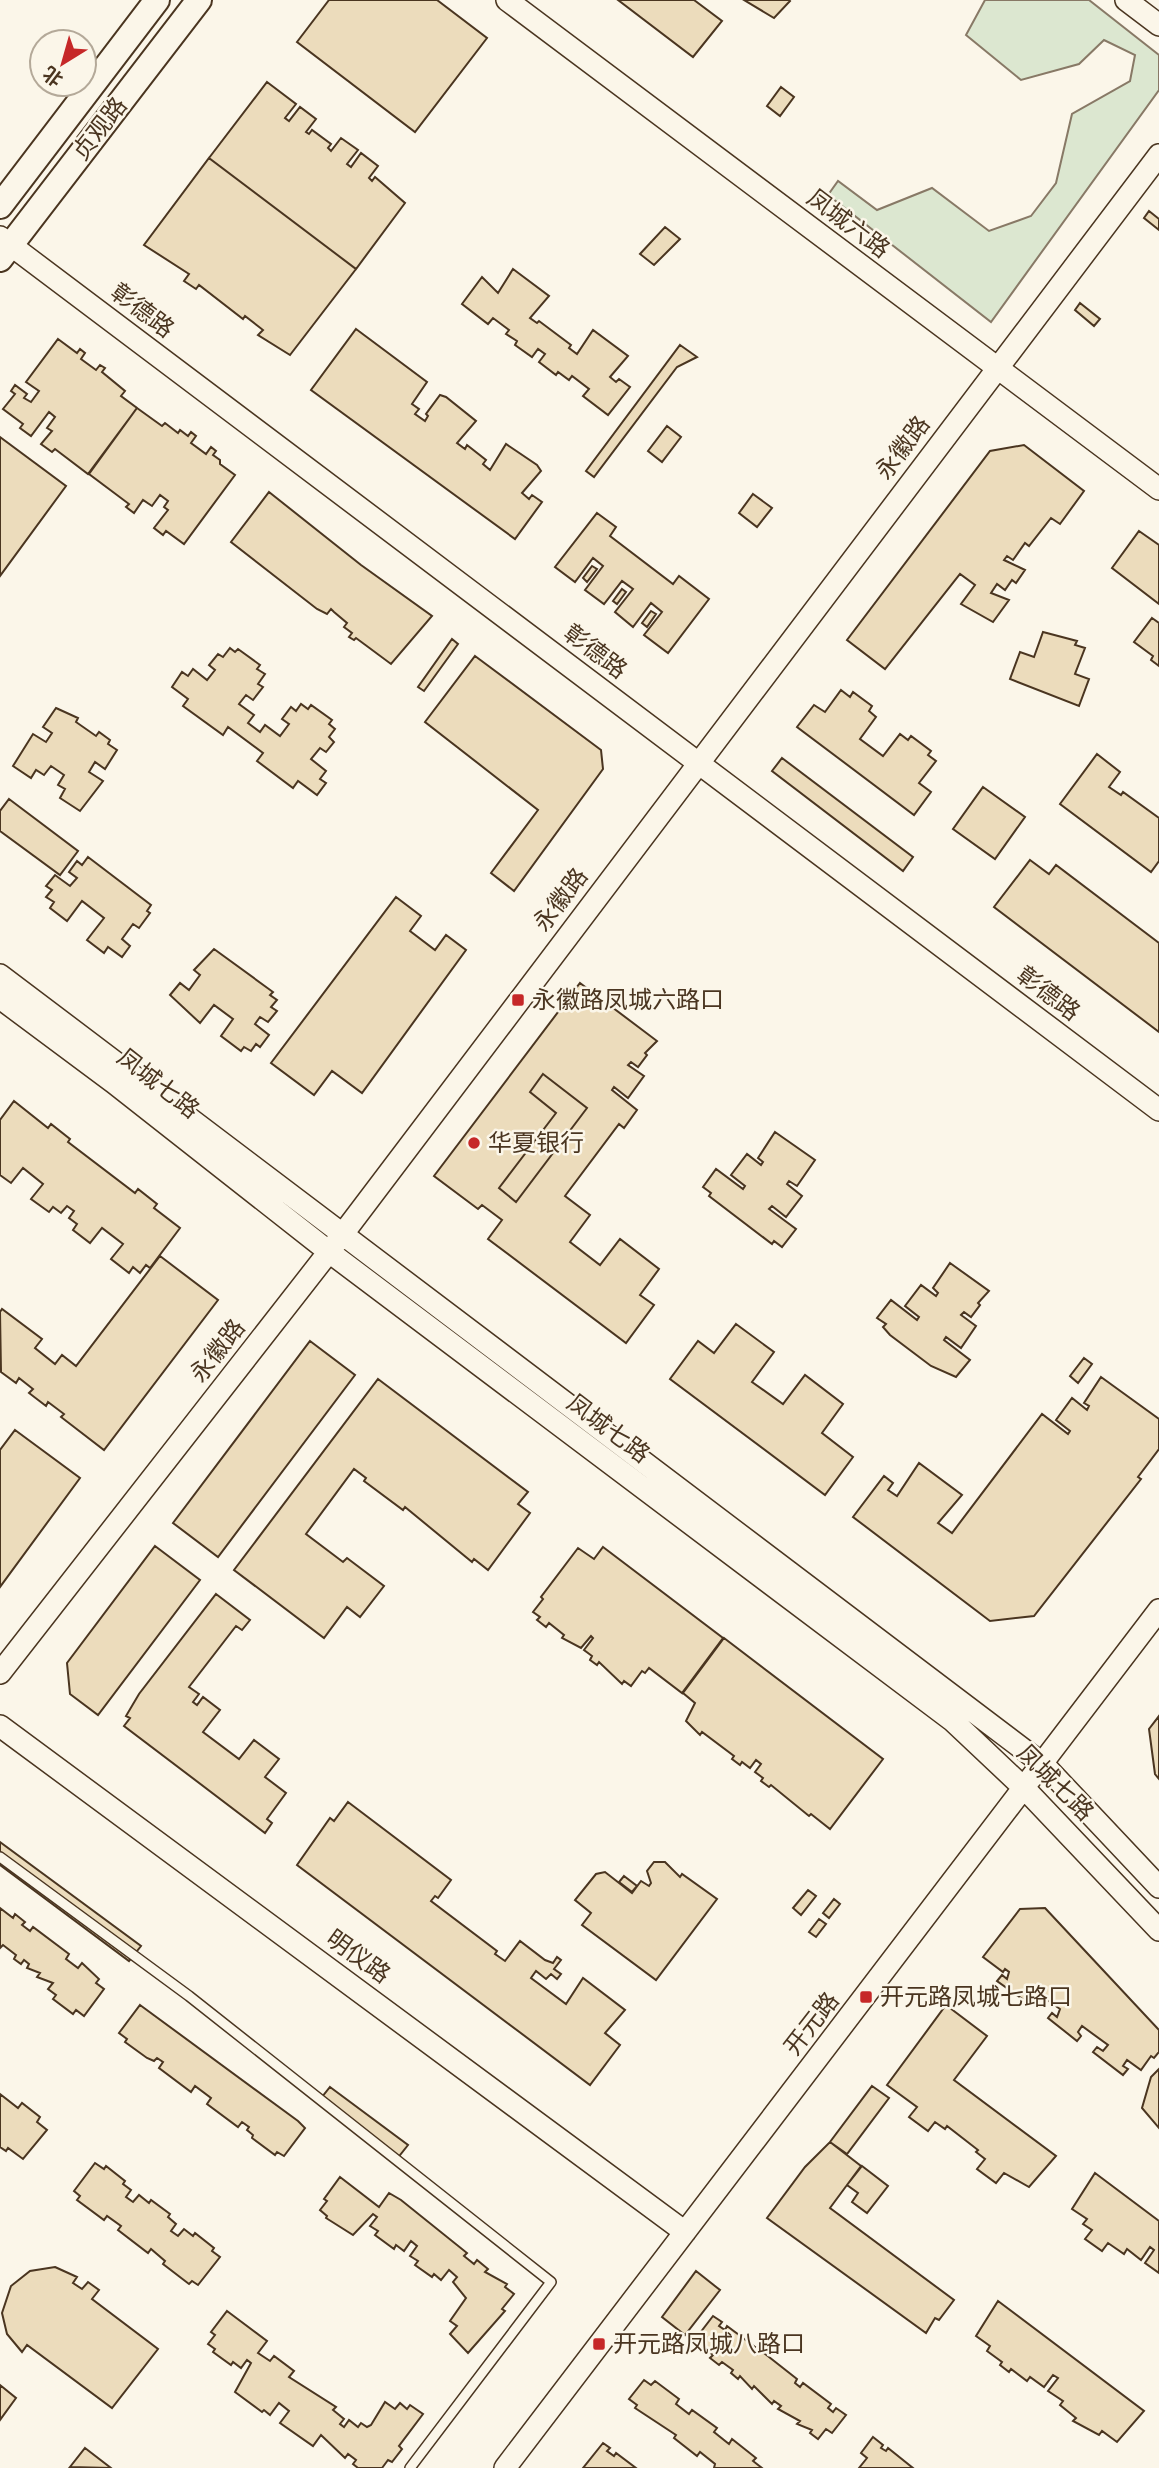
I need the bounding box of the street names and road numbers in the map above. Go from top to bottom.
street label: 贞观路 [66,92,134,166]
street label: 凤城六路 [801,184,895,264]
street label: 彰德路 [105,278,179,344]
street label: 永徽路 [870,411,936,485]
street label: 彰德路 [558,619,632,685]
street label: 永徽路 [528,863,594,937]
street label: 彰德路 [1011,961,1085,1027]
street label: 凤城七路 [111,1043,205,1125]
street label: 永徽路 [184,1314,252,1388]
street label: 凤城七路 [561,1389,655,1469]
street label: 凤城七路 [1011,1739,1099,1827]
street label: 明仪路 [320,1924,396,1990]
street label: 开元路 [778,1987,846,2061]

